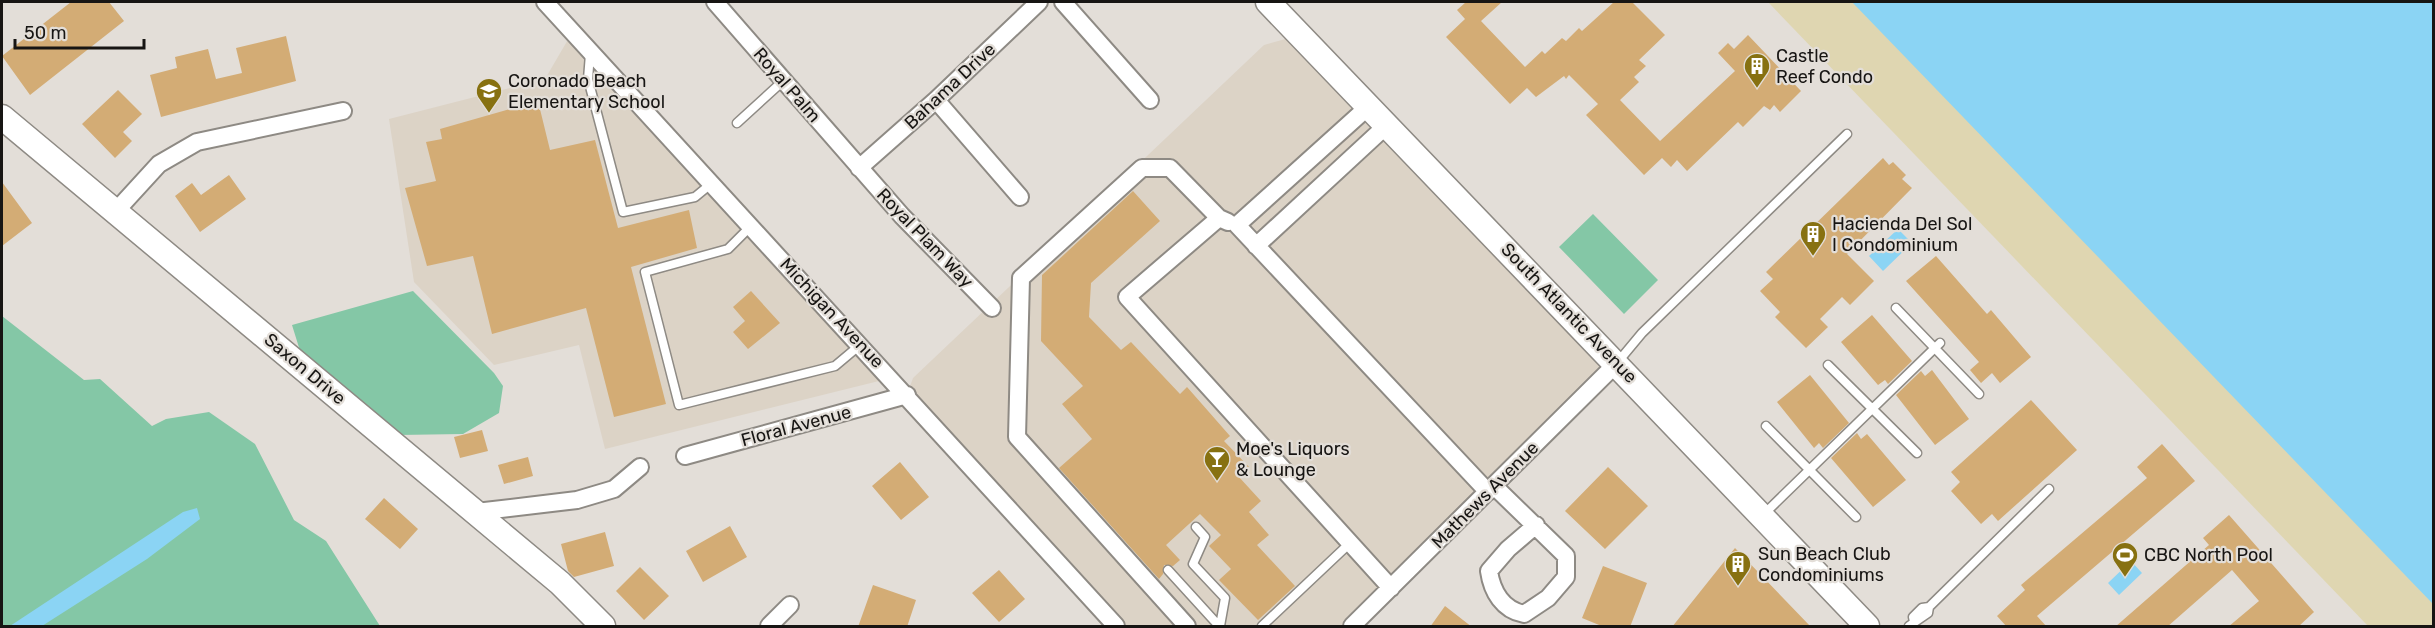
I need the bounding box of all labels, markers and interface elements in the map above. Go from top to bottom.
scale bar [15,12,144,50]
text: 50 m [24,22,67,44]
street label: Bahama Drive [900,38,1000,134]
street label: Royal Palm [749,43,825,127]
place label: Castle Reef Condo [1776,45,1873,88]
building icon: Castle Reef Condo [1742,51,1772,89]
place label: Coronado Beach Elementary School [508,70,665,113]
school or university icon: Coronado Beach Elementary School [474,76,504,114]
street label: Royal Plam Way [872,184,978,292]
place label: Hacienda Del Sol I Condominium [1832,213,1972,256]
building icon: Hacienda Del Sol I Condominium [1798,219,1828,257]
street label: South Atlantic Avenue [1496,238,1642,388]
street label: Michigan Avenue [775,253,889,373]
street label: Saxon Drive [260,329,350,409]
street label: Floral Avenue [738,401,854,451]
street label: Mathews Avenue [1427,437,1543,553]
place label: Moe's Liquors & Lounge [1236,438,1350,481]
bar icon: Moe's Liquors & Lounge [1202,444,1232,482]
sports icon: CBC North Pool [2110,540,2140,578]
place label: Sun Beach Club Condominiums [1758,543,1891,586]
place label: CBC North Pool [2144,544,2273,566]
building icon: Sun Beach Club Condominiums [1723,549,1753,587]

